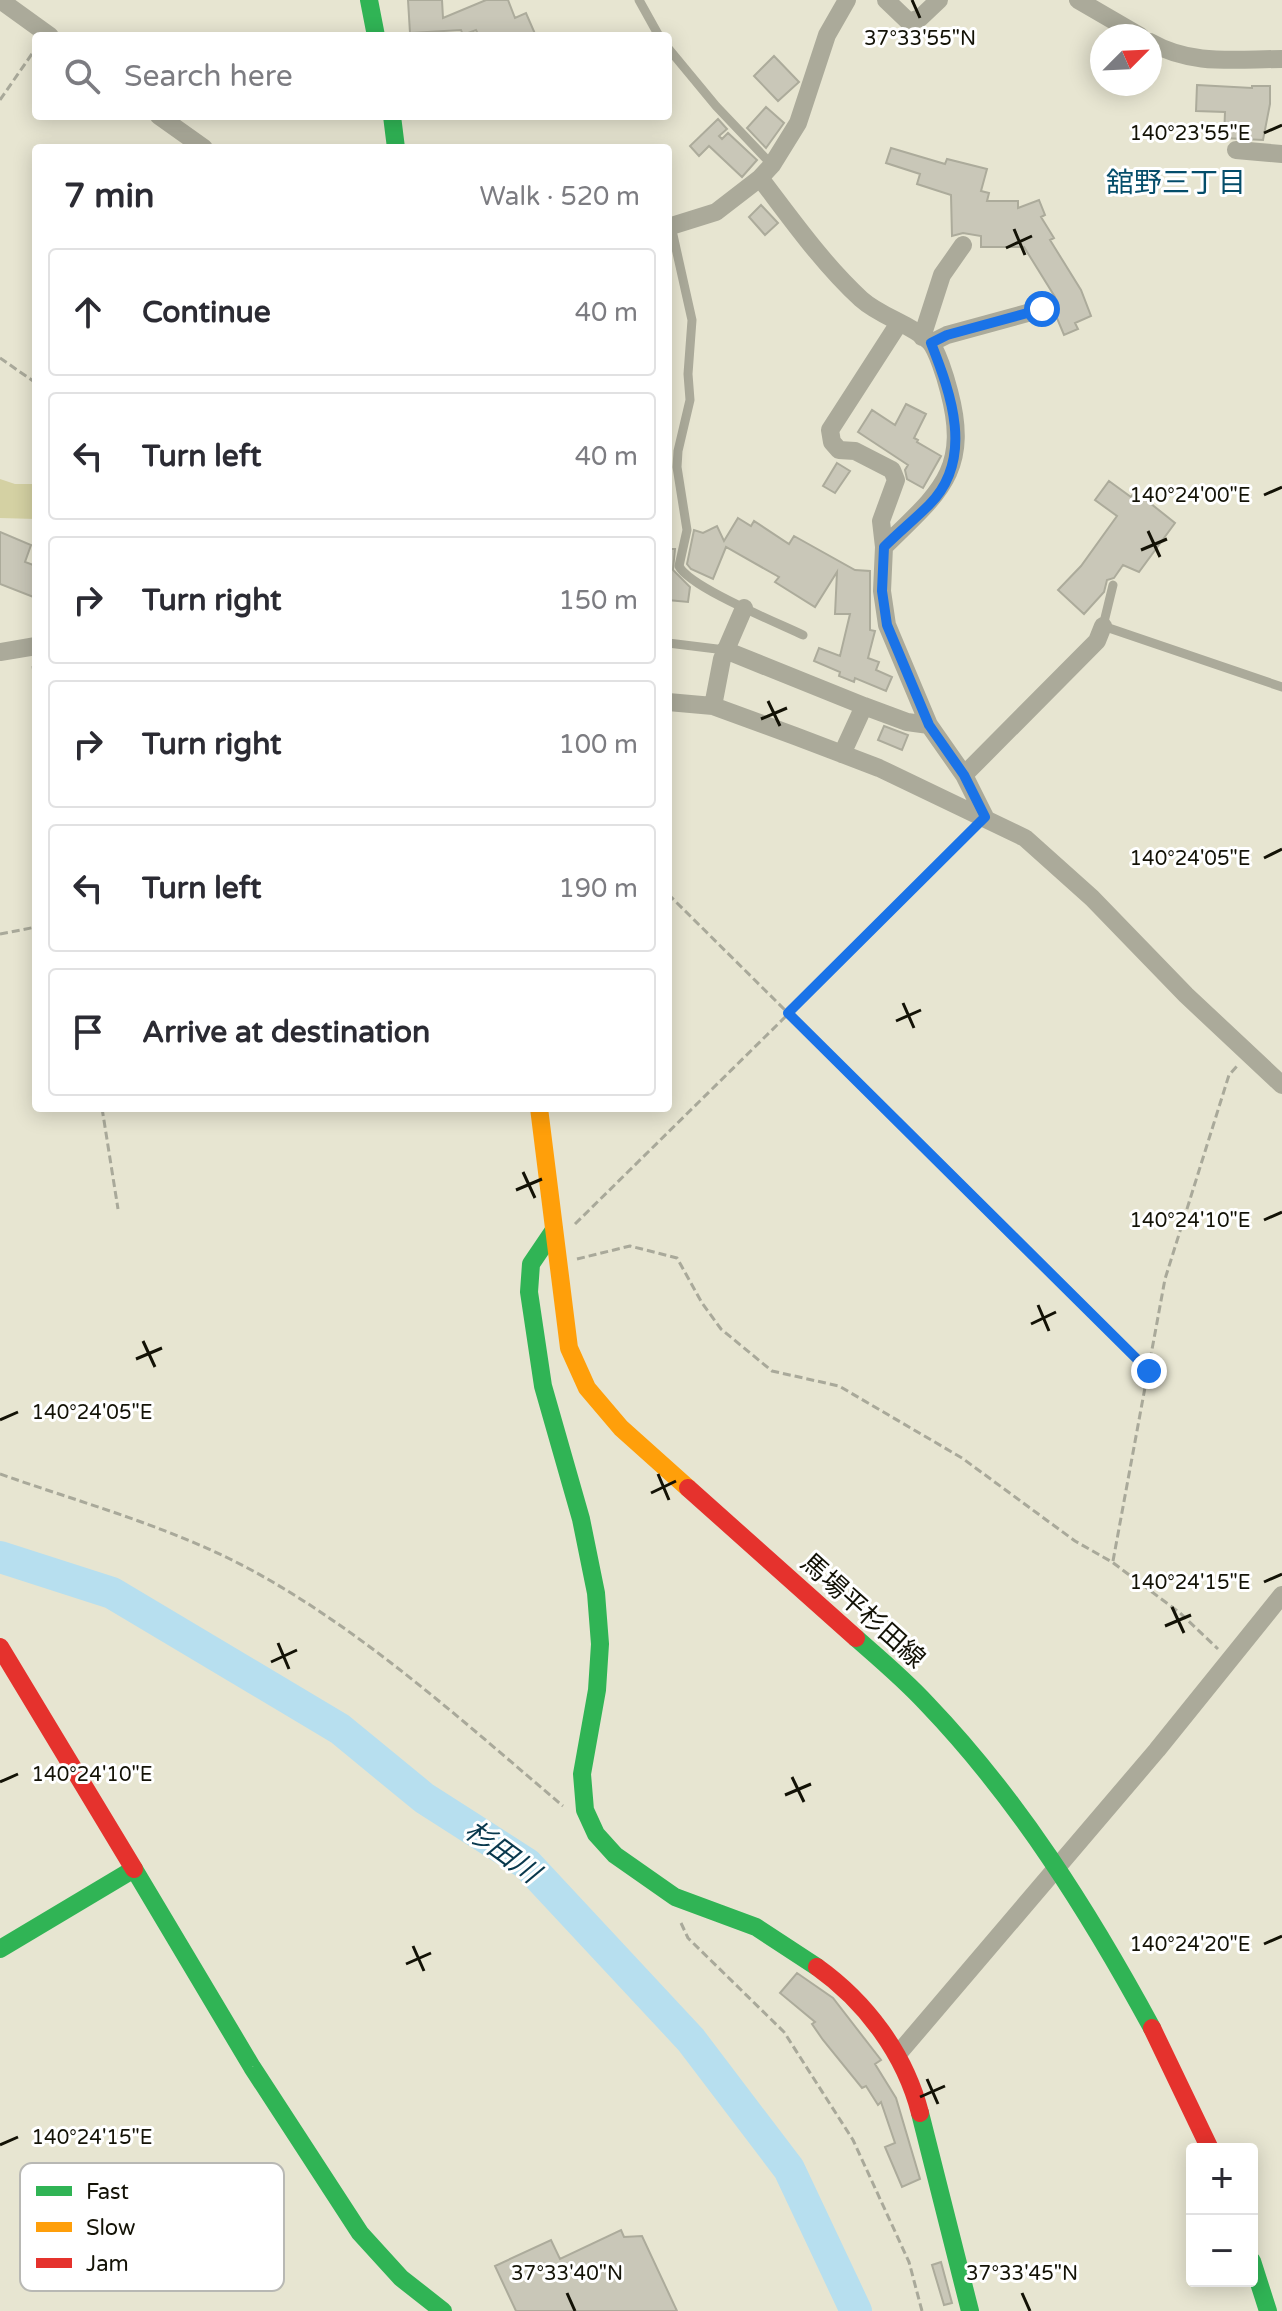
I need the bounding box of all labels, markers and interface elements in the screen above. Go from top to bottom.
north arrow [1090,24,1162,96]
text: 37°33'55"N [864,27,976,51]
search box [32,32,672,120]
icon: search [60,54,104,98]
text: Search here [124,58,293,95]
text: 140°23'55"E [1130,122,1250,146]
district label: 舘野三丁目 [1106,166,1246,200]
text: 7 min [64,176,155,217]
text: Walk · 520 m [480,181,640,212]
icon: ahead [66,290,110,334]
route start [1024,291,1060,327]
text: Continue [142,294,271,331]
text: 40 m [575,297,638,328]
icon: left [66,434,110,478]
text: Turn left [142,438,261,475]
text: 40 m [575,441,638,472]
text: 140°24'00"E [1130,484,1250,508]
icon: right [66,578,110,622]
text: Turn right [142,582,282,619]
text: 150 m [558,585,638,616]
icon: right [66,722,110,766]
text: Turn right [142,726,282,763]
text: 100 m [558,729,638,760]
text: 140°24'05"E [1130,847,1250,871]
icon: left [66,866,110,910]
text: Turn left [142,870,261,907]
text: 190 m [558,873,638,904]
icon: arrive [66,1010,110,1054]
text: Arrive at destination [142,1014,430,1051]
text: 140°24'10"E [1130,1209,1250,1233]
route end [1131,1353,1167,1389]
text: 140°24'05"E [32,1401,152,1425]
street label: 馬場平杉田線 [795,1547,931,1675]
text: 140°24'15"E [1130,1571,1250,1595]
text: 140°24'10"E [32,1763,152,1787]
water label: 杉田川 [458,1814,548,1892]
text: 140°24'20"E [1130,1933,1250,1957]
text: 140°24'15"E [32,2126,152,2150]
map controls [1186,2143,1258,2287]
button: + [1186,2143,1258,2215]
legend [20,2163,284,2291]
text: Fast [86,2179,129,2205]
text: Slow [86,2215,136,2241]
button: − [1186,2215,1258,2287]
text: Jam [86,2251,129,2277]
text: 37°33'40"N [511,2262,623,2286]
text: 37°33'45"N [966,2262,1078,2286]

